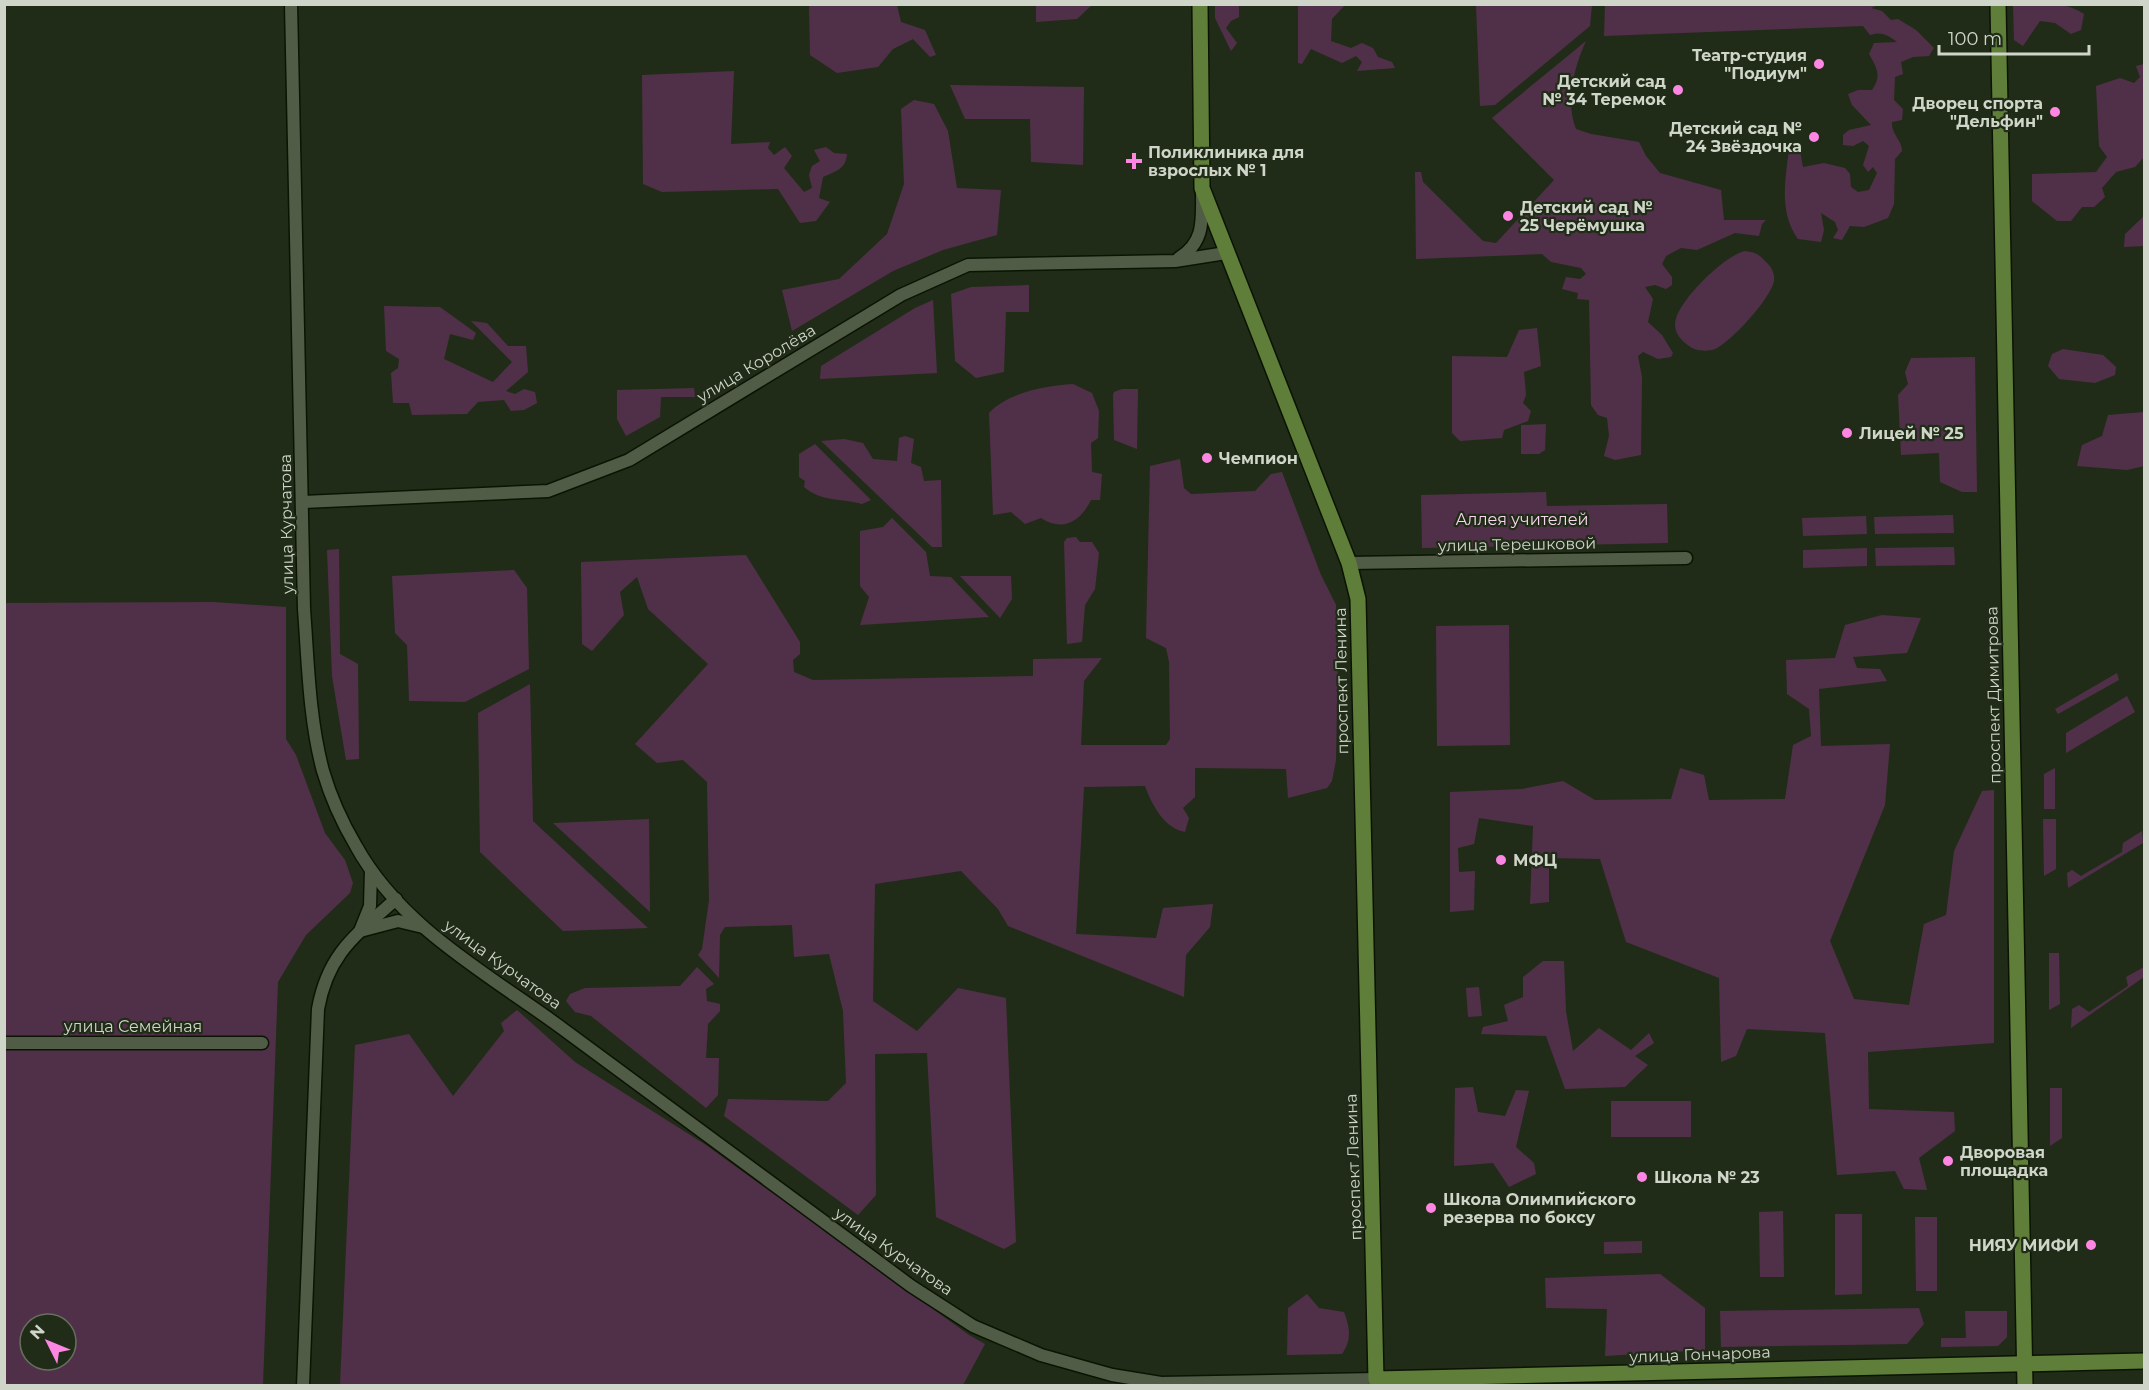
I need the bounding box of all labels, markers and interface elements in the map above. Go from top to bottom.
scale bar [1939,18,2089,56]
text: 100 m [1948,28,2002,50]
place label: Театр-студия "Подиум" [1692,46,1807,83]
marker: Театр-студия "Подиум" [1812,57,1826,71]
place label: Детский сад № 34 Теремок [1542,72,1667,109]
marker: Детский сад № 34 Теремок [1671,83,1685,97]
place label: Дворец спорта "Дельфин" [1912,94,2043,131]
marker: Дворец спорта "Дельфин" [2048,105,2062,119]
place label: Детский сад № 24 Звёздочка [1669,119,1802,156]
marker: Детский сад № 24 Звёздочка [1807,130,1821,144]
place label: Поликлиника для взрослых № 1 [1148,143,1304,180]
marker: Поликлиника для взрослых № 1 [1125,152,1143,170]
place label: Детский сад № 25 Черёмушка [1520,198,1653,235]
marker: Детский сад № 25 Черёмушка [1501,209,1515,223]
street label: улица Королёва [693,320,819,407]
place label: Лицей № 25 [1859,424,1964,443]
marker: Лицей № 25 [1840,426,1854,440]
place label: Чемпион [1219,449,1298,468]
marker: Чемпион [1200,451,1214,465]
street label: улица Курчатова [276,454,297,595]
park label: Аллея учителей [1455,510,1589,529]
street label: улица Терешковой [1437,534,1596,555]
street label: проспект Димитрова [1982,606,2005,784]
street label: проспект Ленина [1331,607,1352,755]
place label: МФЦ [1513,851,1558,870]
marker: МФЦ [1494,853,1508,867]
street label: улица Курчатова [440,915,565,1013]
street label: улица Семейная [63,1017,202,1036]
street label: проспект Ленина [1341,1093,1366,1241]
place label: Дворовая площадка [1960,1143,2048,1180]
marker: Дворовая площадка [1941,1154,1955,1168]
place label: Школа № 23 [1654,1168,1760,1187]
marker: Школа № 23 [1635,1170,1649,1184]
place label: Школа Олимпийского резерва по боксу [1443,1190,1636,1227]
marker: Школа Олимпийского резерва по боксу [1424,1201,1438,1215]
street label: улица Курчатова [830,1203,957,1299]
place label: НИЯУ МИФИ [1969,1236,2079,1255]
marker: НИЯУ МИФИ [2084,1238,2098,1252]
north arrow [18,1312,78,1372]
text: N [26,1321,49,1343]
street label: улица Гончарова [1628,1343,1771,1366]

